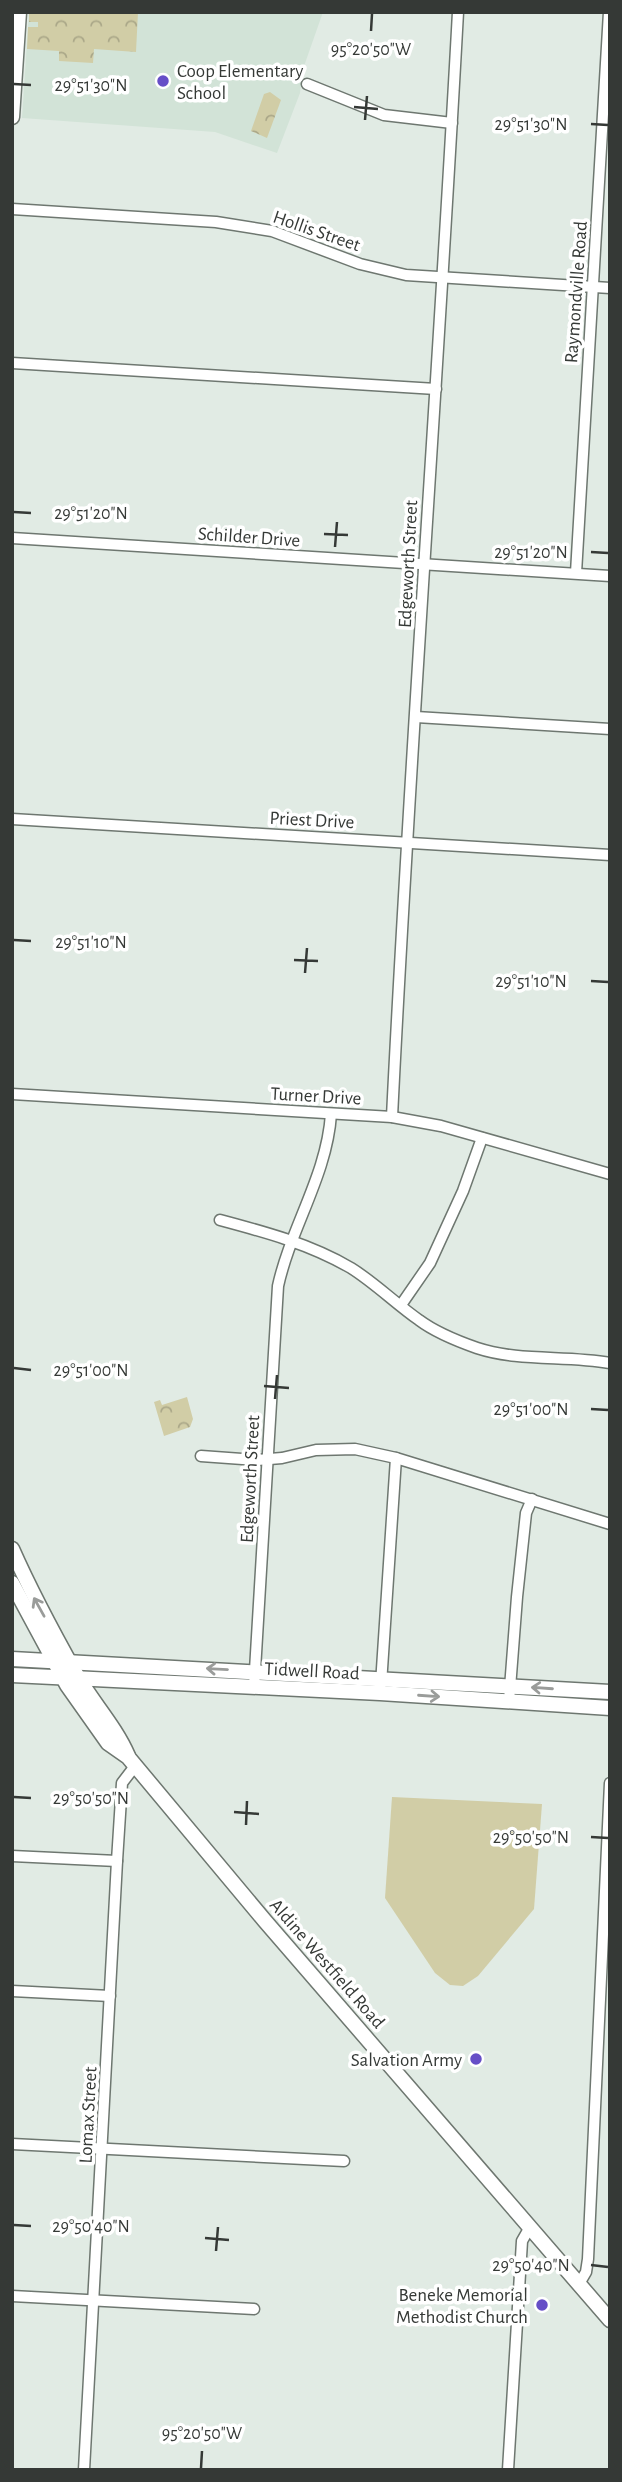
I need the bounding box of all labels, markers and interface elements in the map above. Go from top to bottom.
text: 95°20'50"W [331,41,411,59]
place label: Coop Elementary School [177,62,303,103]
marker: Coop Elementary School [155,73,171,89]
text: 29°51'30"N [55,77,127,95]
text: 29°51'30"N [495,116,567,134]
street label: Hollis Street [270,208,363,255]
street label: Raymondville Road [562,220,591,364]
street label: Edgeworth Street [396,500,421,629]
text: 29°51'20"N [54,505,128,523]
street label: Schilder Drive [197,524,301,551]
text: 29°51'20"N [494,544,568,562]
street label: Priest Drive [269,809,355,832]
text: 29°51'10"N [55,934,127,952]
text: 29°51'10"N [495,973,567,991]
street label: Turner Drive [270,1085,362,1108]
text: 29°51'00"N [54,1362,128,1380]
text: 29°51'00"N [494,1401,568,1419]
street label: Edgeworth Street [238,1415,263,1544]
one-way arrow [32,1597,45,1618]
street label: Tidwell Road [264,1660,360,1683]
one-way arrow [205,1663,228,1676]
one-way arrow [530,1681,553,1694]
one-way arrow [417,1690,440,1703]
text: 29°50'50"N [53,1790,129,1808]
text: 29°50'50"N [493,1829,569,1847]
street label: Aldine Westfield Road [266,1896,388,2032]
place label: Salvation Army [351,2051,462,2070]
marker: Salvation Army [468,2051,484,2067]
street label: Lomax Street [76,2066,101,2164]
text: 29°50'40"N [52,2218,130,2236]
text: 29°50'40"N [492,2257,570,2275]
place label: Beneke Memorial Methodist Church [396,2286,528,2327]
marker: Beneke Memorial Methodist Church [534,2297,550,2313]
text: 95°20'50"W [162,2425,242,2443]

